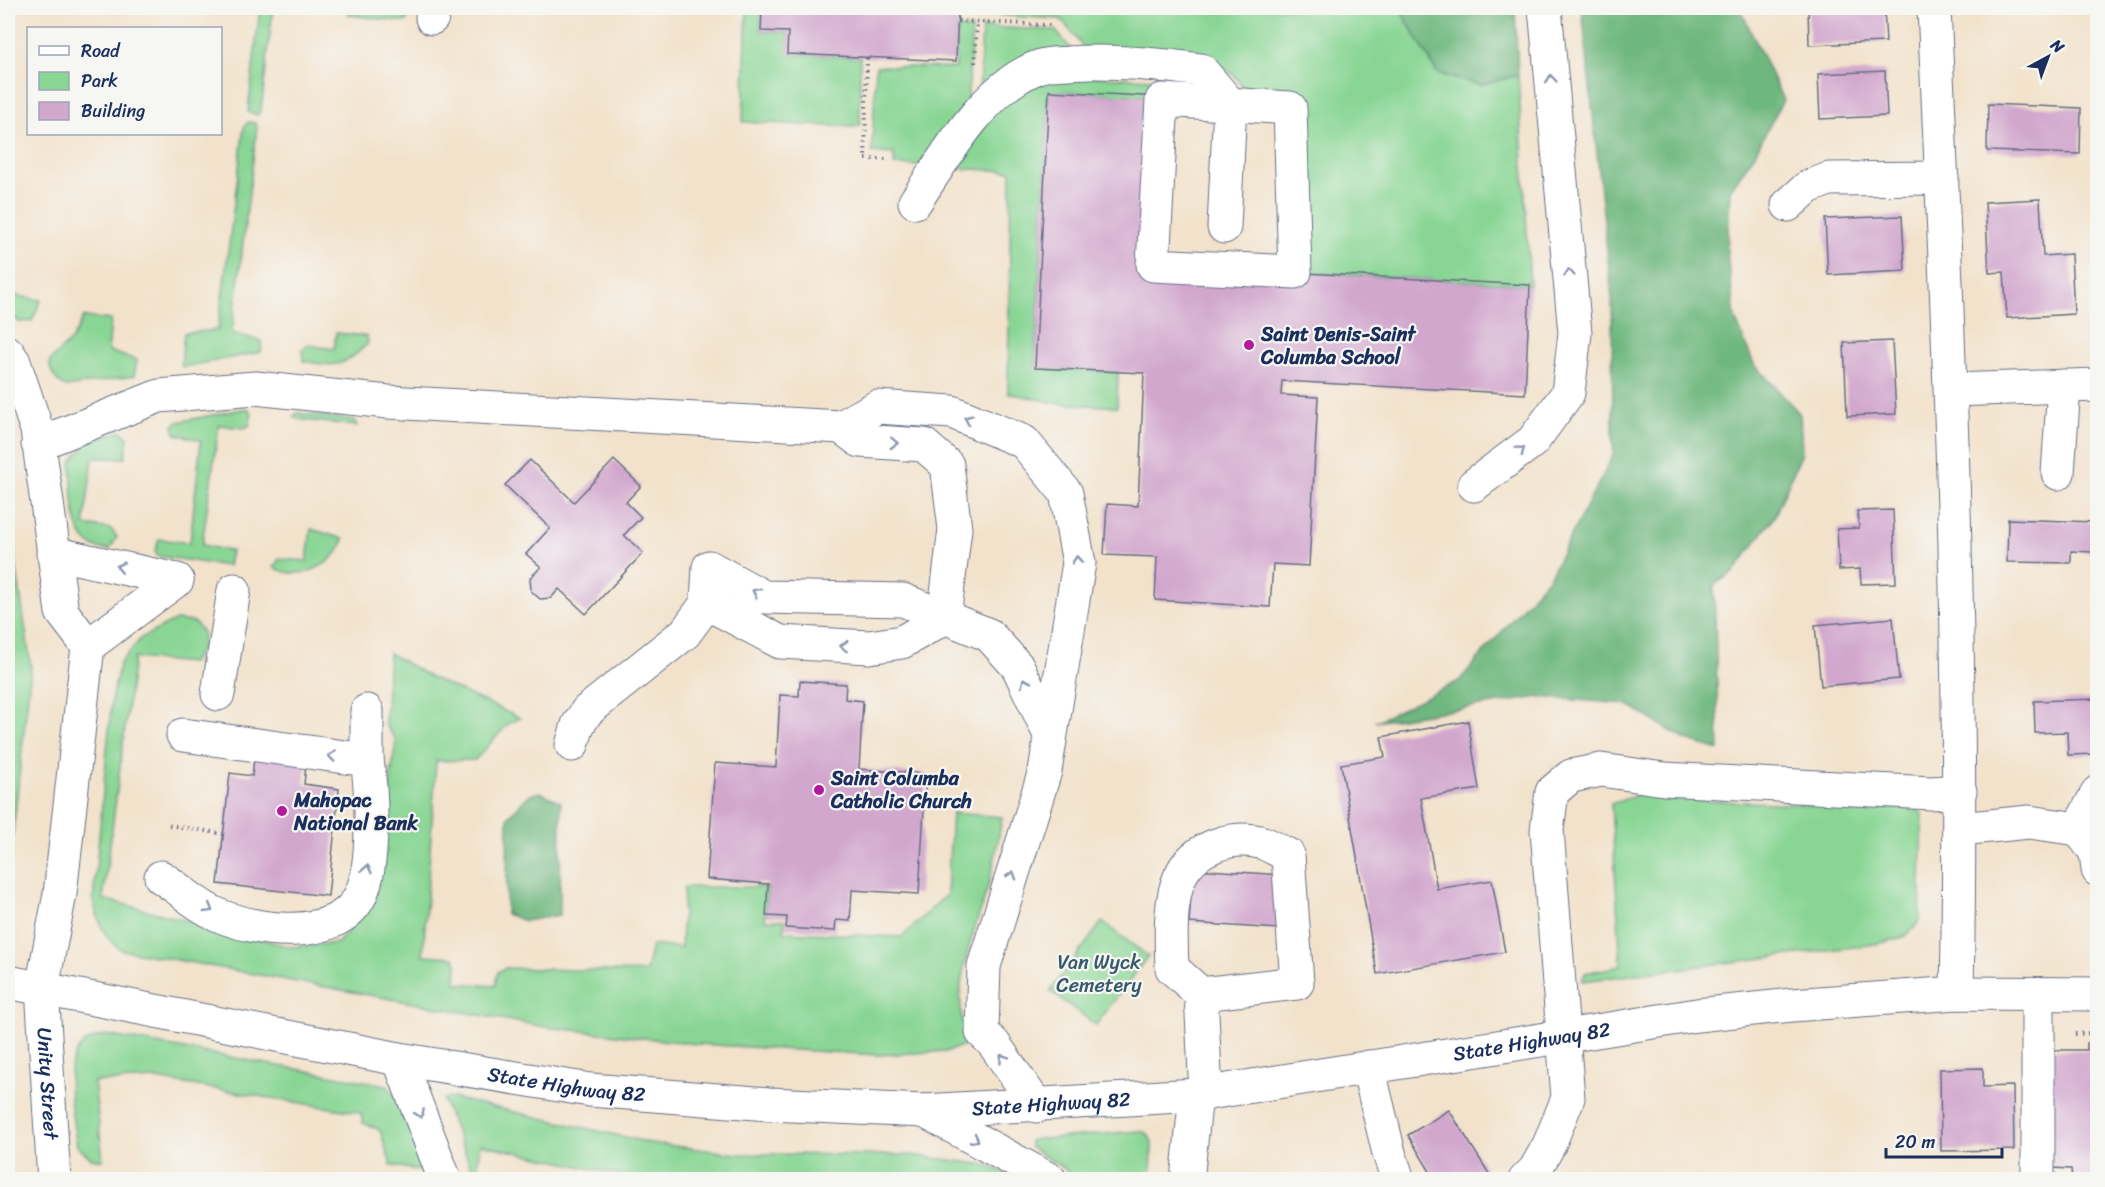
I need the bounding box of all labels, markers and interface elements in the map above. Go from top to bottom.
legend [27,27,222,135]
north arrow [2018,27,2078,87]
text: N [2043,31,2072,61]
text: Road [81,35,121,67]
text: Park [81,65,118,97]
one-way arrow [1545,74,1558,83]
text: Building [81,95,145,127]
one-way arrow [1563,269,1576,278]
place label: Saint Denis-Saint Columba School [1260,317,1417,375]
marker: Saint Denis-Saint Columba School [1242,338,1256,352]
one-way arrow [963,414,974,426]
one-way arrow [890,437,899,450]
one-way arrow [1514,446,1525,457]
one-way arrow [1071,555,1084,564]
one-way arrow [116,561,126,574]
one-way arrow [752,588,763,600]
one-way arrow [839,639,848,652]
one-way arrow [1021,678,1033,689]
one-way arrow [327,750,337,762]
place label: Saint Columba Catholic Church [830,761,972,819]
place label: Mahopac National Bank [293,783,418,841]
marker: Saint Columba Catholic Church [812,783,826,797]
marker: Mahopac National Bank [275,804,289,818]
one-way arrow [360,864,373,874]
one-way arrow [1005,870,1017,881]
one-way arrow [203,902,213,914]
park label: Van Wyck Cemetery [1056,945,1142,1003]
street label: State Highway 82 [1450,1012,1613,1072]
street label: Unity Street [27,1027,68,1141]
one-way arrow [999,1053,1010,1064]
street label: State Highway 82 [485,1057,647,1112]
street label: State Highway 82 [971,1082,1132,1126]
one-way arrow [413,1108,425,1119]
scale bar [1886,1121,2002,1159]
text: 20 m [1895,1126,1935,1158]
one-way arrow [969,1132,979,1143]

